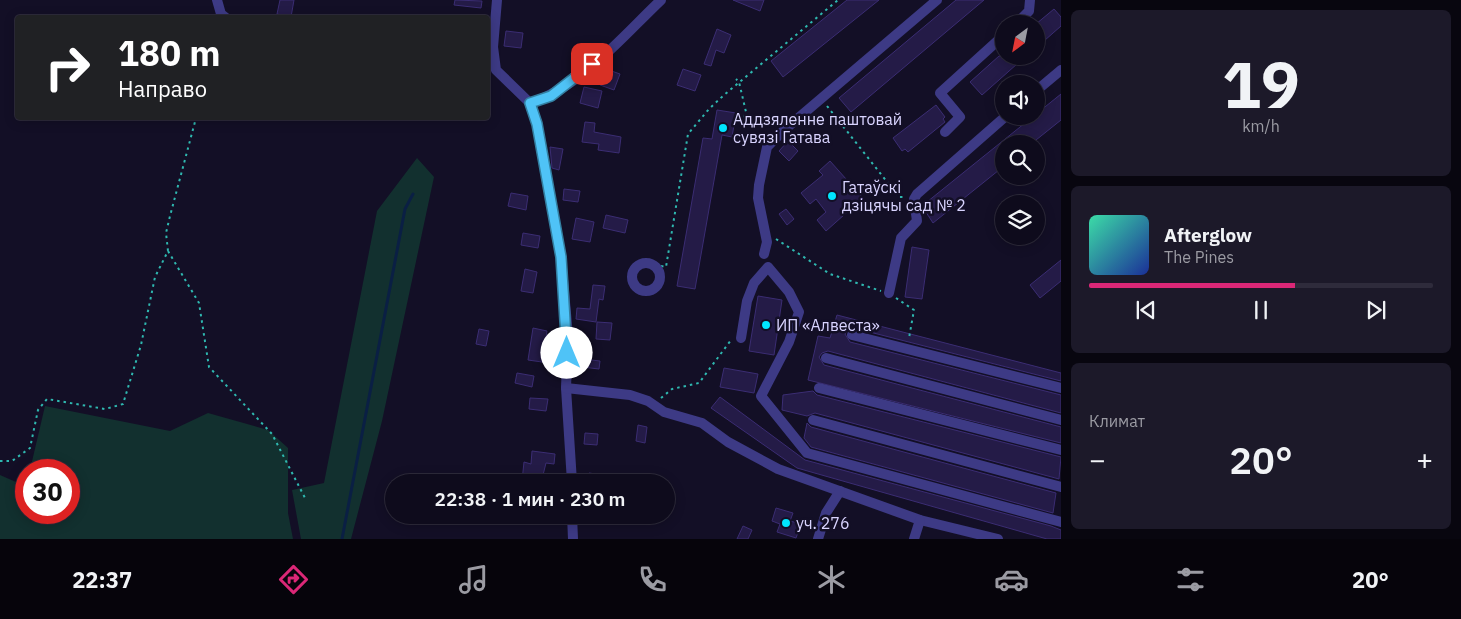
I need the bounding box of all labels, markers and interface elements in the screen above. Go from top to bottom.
north arrow [995,15,1045,65]
map controls [995,15,1045,245]
text: 180 m [118,30,221,76]
icon: right [35,35,100,100]
text: 19 [1222,41,1300,126]
pin [571,43,613,85]
icon: arrive [578,50,606,78]
text: Направо [118,74,207,103]
button: sound [995,75,1045,125]
place label: Аддзяленне паштовай сувязі Гатава [733,109,902,147]
text: km/h [1242,116,1280,136]
marker: Аддзяленне паштовай сувязі Гатава [717,122,729,134]
button: search [995,135,1045,185]
place label: Гатаўскі дзіцячы сад № 2 [842,177,966,215]
marker: Гатаўскі дзіцячы сад № 2 [826,190,838,202]
button: layers [995,195,1045,245]
text: Afterglow [1164,223,1252,247]
text: The Pines [1164,247,1234,267]
icon: previous [1132,296,1160,324]
icon: pause [1247,296,1275,324]
icon: next [1362,296,1390,324]
place label: ИП «Алвеста» [776,315,880,335]
marker: ИП «Алвеста» [760,319,772,331]
position arrow [540,326,592,378]
text: Климат [1089,411,1145,431]
text: 20° [1229,435,1293,484]
text: − [1089,441,1106,478]
text: + [1416,441,1433,478]
speed limit sign: 30 [15,459,80,524]
text: 22:38 · 1 мин · 230 m [435,487,625,511]
place label: уч. 276 [796,513,850,533]
marker: уч. 276 [780,517,792,529]
icon: directions [276,562,311,597]
icon: music [456,562,491,597]
icon: phone [635,562,670,597]
icon: climate [814,562,849,597]
icon: car [994,562,1029,597]
icon: filters [1173,562,1208,597]
text: 22:37 [72,565,132,594]
text: 20° [1352,565,1389,594]

